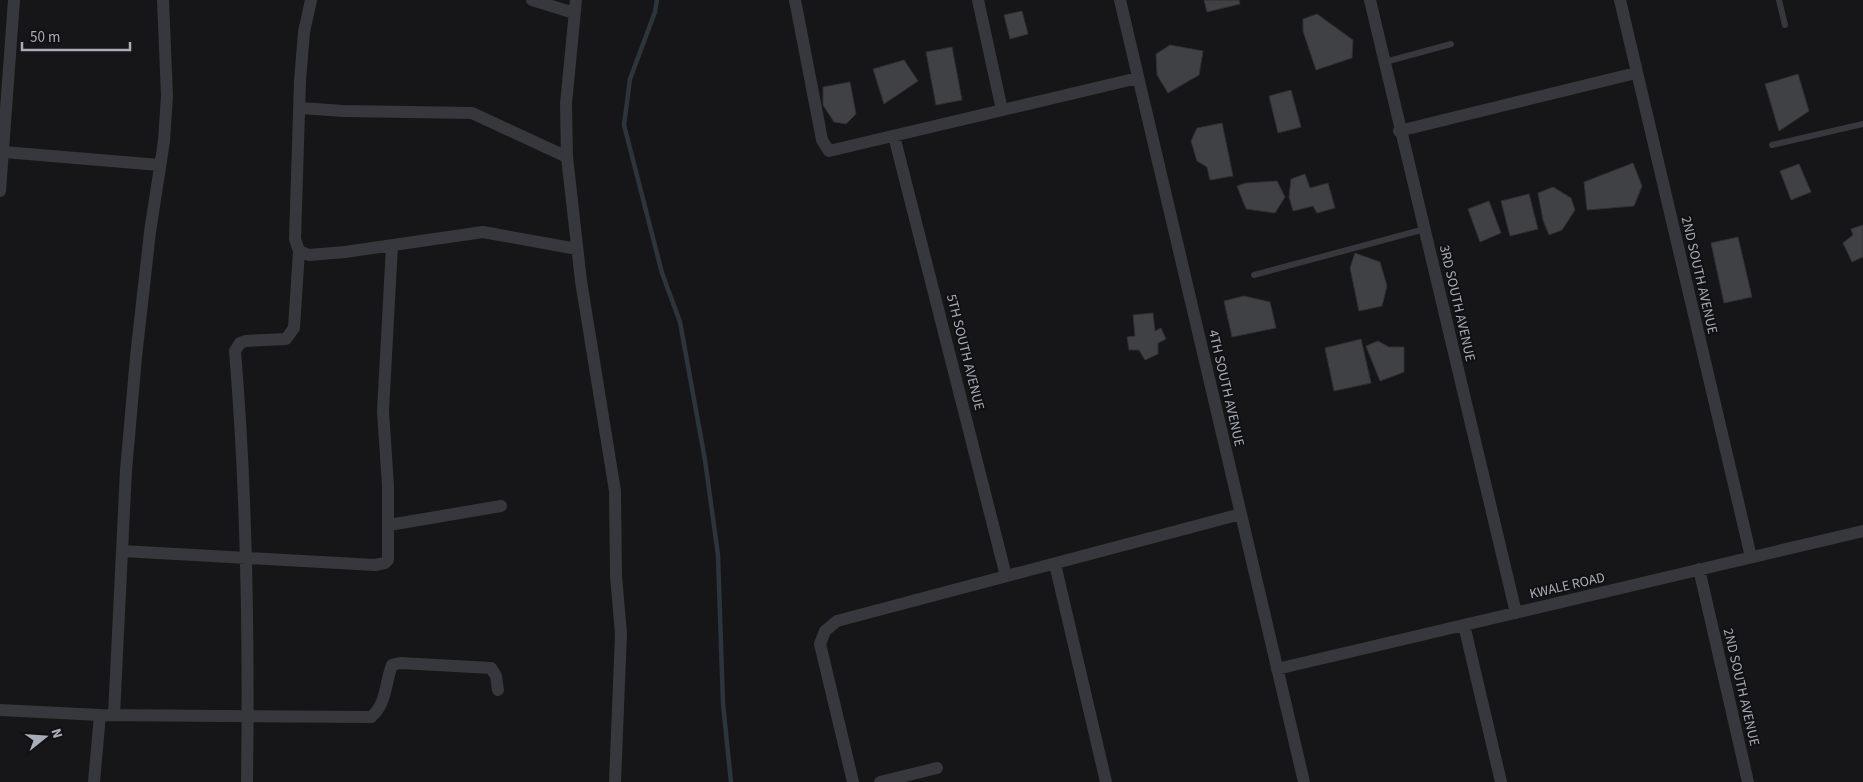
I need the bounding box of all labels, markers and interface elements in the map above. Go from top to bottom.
scale bar [22,20,130,52]
text: 50 m [30,27,60,48]
street label: 2ND SOUTH AVENUE [1676,214,1722,336]
street label: 3RD SOUTH AVENUE [1434,243,1480,363]
street label: 5TH SOUTH AVENUE [941,292,989,412]
street label: 4TH SOUTH AVENUE [1203,328,1249,448]
street label: KWALE ROAD [1528,568,1607,604]
street label: 2ND SOUTH AVENUE [1718,626,1764,748]
north arrow [20,712,70,762]
text: N [46,726,67,741]

